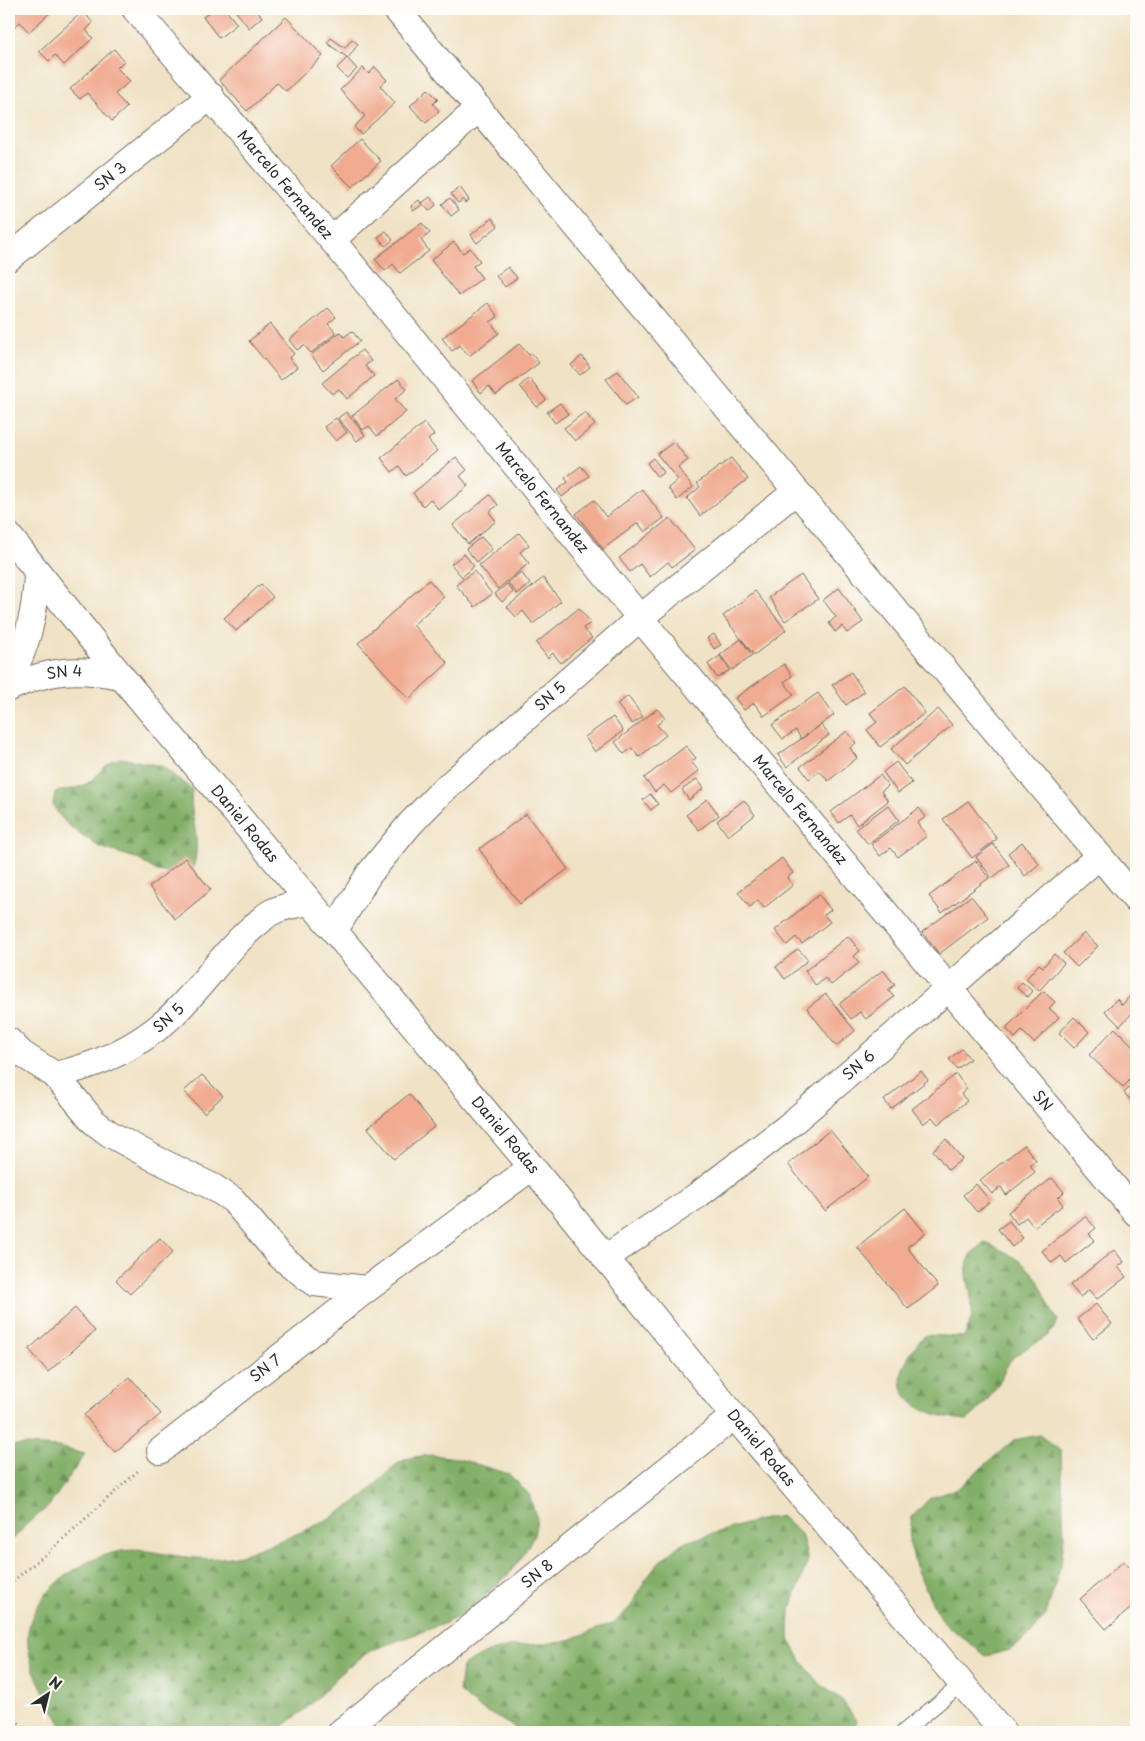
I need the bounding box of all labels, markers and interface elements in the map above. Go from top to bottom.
street label: Marcelo Fernandez [233,124,339,243]
street label: SN 3 [88,155,131,196]
street label: Marcelo Fernandez [491,436,595,557]
street label: SN 4 [44,658,82,684]
street label: SN 5 [529,675,570,715]
street label: Marcelo Fernandez [748,749,854,869]
street label: Daniel Rodas [206,779,285,867]
street label: SN 5 [147,997,189,1038]
street label: SN 6 [837,1044,879,1085]
street label: SN [1028,1085,1059,1116]
street label: Daniel Rodas [467,1090,546,1178]
street label: SN 7 [244,1347,286,1387]
street label: Daniel Rodas [723,1403,802,1491]
street label: SN 8 [516,1553,557,1593]
north arrow [22,1668,72,1718]
text: N [45,1671,66,1695]

